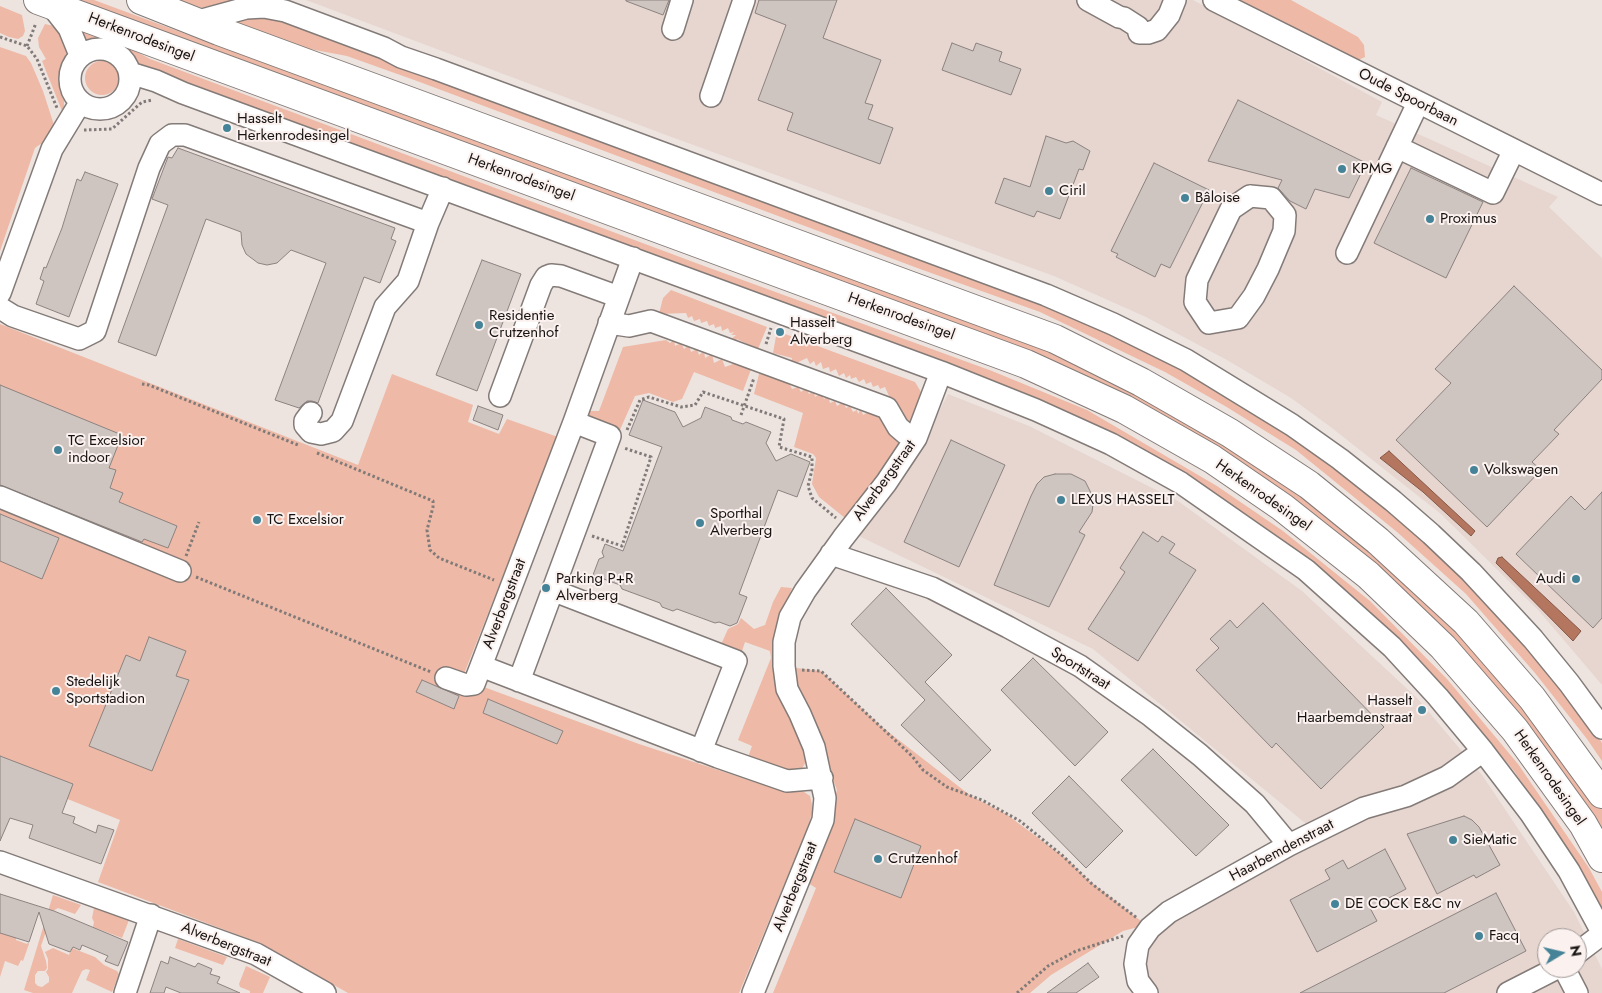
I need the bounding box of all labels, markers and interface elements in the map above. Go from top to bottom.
street label: Herkenrodesingel [85,9,197,67]
street label: Oude Spoorbaan [1355,65,1461,131]
place label: Hasselt Herkenrodesingel [237,110,349,145]
marker: Hasselt Herkenrodesingel [221,122,233,134]
street label: Herkenrodesingel [465,150,577,206]
place label: KPMG [1352,160,1392,178]
marker: KPMG [1336,163,1348,175]
place label: Ciril [1059,182,1086,200]
marker: Ciril [1043,185,1055,197]
place label: Bâloise [1195,189,1240,207]
marker: Bâloise [1179,192,1191,204]
place label: Proximus [1440,210,1497,228]
marker: Proximus [1424,213,1436,225]
street label: Herkenrodesingel [845,289,957,345]
place label: Residentie Crutzenhof [489,307,559,342]
place label: Hasselt Alverberg [790,314,852,349]
marker: Residentie Crutzenhof [473,319,485,331]
marker: Hasselt Alverberg [774,326,786,338]
place label: TC Excelsior indoor [68,432,145,467]
street label: Alverbergstraat [850,437,920,525]
marker: TC Excelsior indoor [52,444,64,456]
street label: Herkenrodesingel [1212,456,1314,536]
place label: Volkswagen [1484,461,1558,479]
marker: Volkswagen [1468,464,1480,476]
place label: LEXUS HASSELT [1071,491,1174,509]
marker: LEXUS HASSELT [1055,494,1067,506]
place label: Sporthal Alverberg [710,505,772,540]
place label: TC Excelsior [267,511,344,529]
marker: TC Excelsior [251,514,263,526]
marker: Sporthal Alverberg [694,517,706,529]
street label: Alverbergstraat [480,556,530,652]
place label: Parking P+R Alverberg [556,570,633,605]
place label: Audi [1536,570,1566,588]
marker: Audi [1570,573,1582,585]
marker: Parking P+R Alverberg [540,582,552,594]
street label: Sportstraat [1047,644,1113,694]
place label: Stedelijk Sportstadion [66,673,145,708]
marker: Stedelijk Sportstadion [50,685,62,697]
place label: Hasselt Haarbemdenstraat [1297,692,1412,727]
marker: Hasselt Haarbemdenstraat [1416,704,1428,716]
street label: Herkenrodesingel [1509,727,1589,829]
street label: Haarbemdenstraat [1227,816,1337,886]
place label: SieMatic [1463,831,1517,849]
marker: SieMatic [1447,834,1459,846]
street label: Alverbergstraat [770,840,822,934]
place label: Crutzenhof [888,850,958,868]
marker: Crutzenhof [872,853,884,865]
place label: DE COCK E&C nv [1345,895,1461,913]
marker: DE COCK E&C nv [1329,898,1341,910]
street label: Alverbergstraat [179,919,273,971]
place label: Facq [1489,927,1519,945]
north arrow [1537,928,1587,978]
marker: Facq [1473,930,1485,942]
text: N [1565,944,1587,958]

